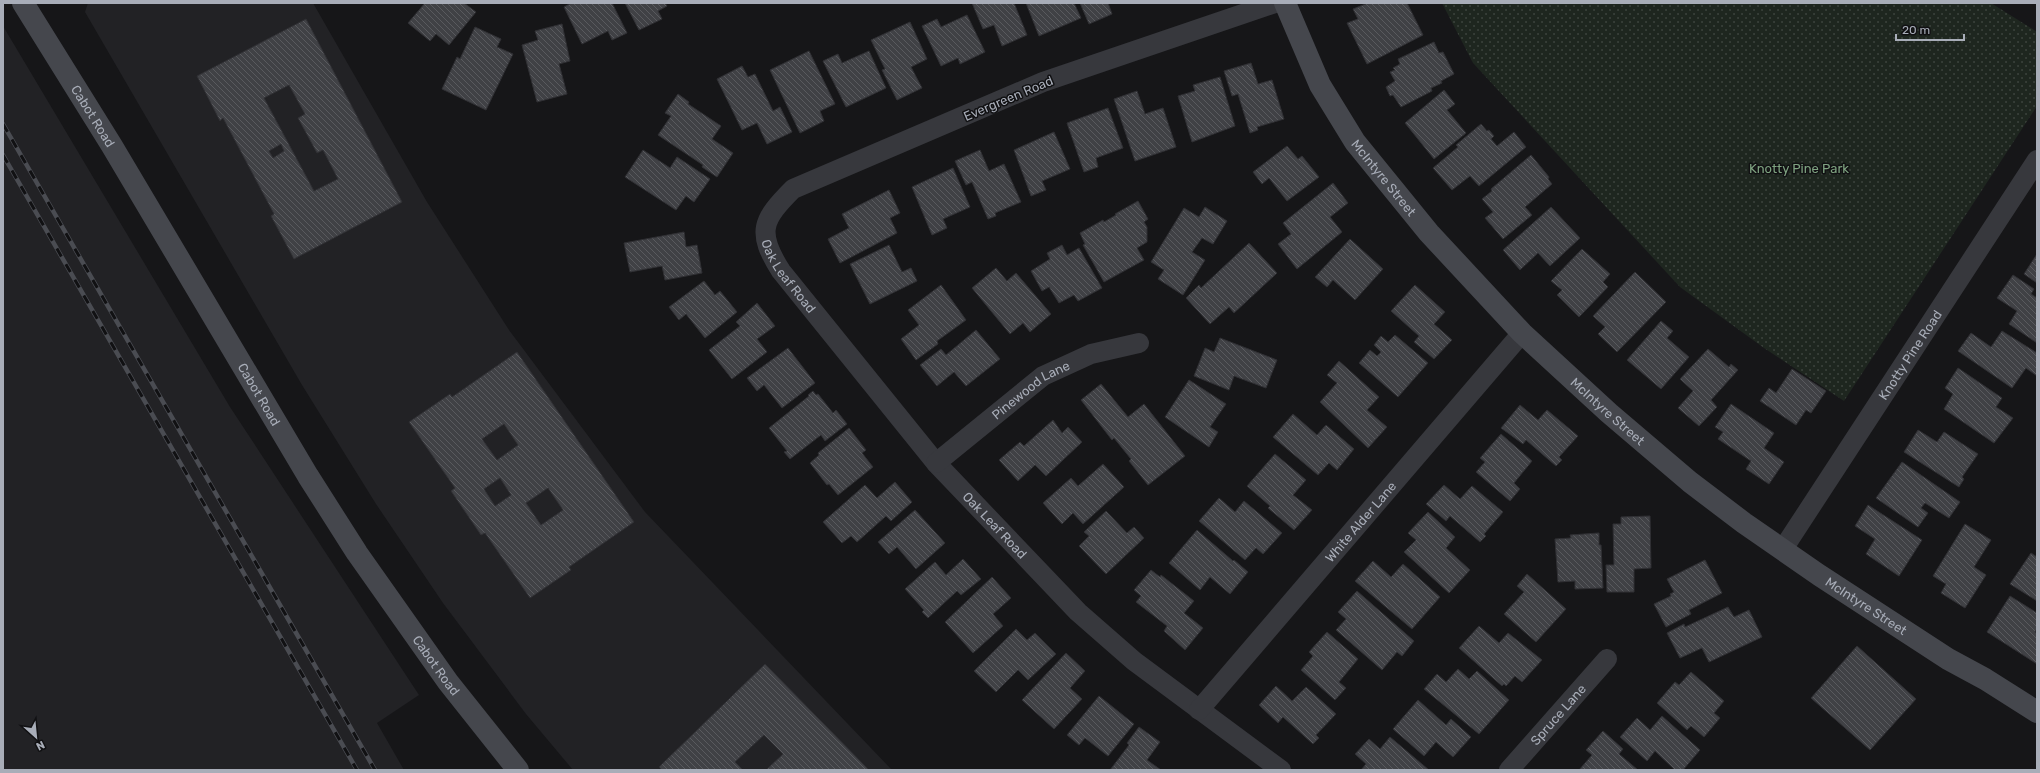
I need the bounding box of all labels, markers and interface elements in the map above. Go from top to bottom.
scale bar [1896,16,1964,42]
text: 20 m [1902,23,1930,37]
street label: Evergreen Road [961,73,1056,125]
street label: Cabot Road [68,82,118,150]
street label: McIntyre Street [1348,137,1419,219]
park label: Knotty Pine Park [1749,161,1849,176]
street label: Oak Leaf Road [758,238,819,316]
street label: Knotty Pine Road [1876,307,1945,403]
street label: Pinewood Lane [989,358,1072,423]
street label: Cabot Road [235,360,283,428]
street label: McIntyre Street [1567,375,1648,448]
street label: White Alder Lane [1322,479,1399,565]
street label: Oak Leaf Road [959,489,1030,562]
street label: McIntyre Street [1823,574,1910,638]
street label: Cabot Road [409,633,463,698]
street label: Spruce Lane [1528,681,1589,748]
north arrow [16,717,56,757]
text: N [34,738,47,753]

